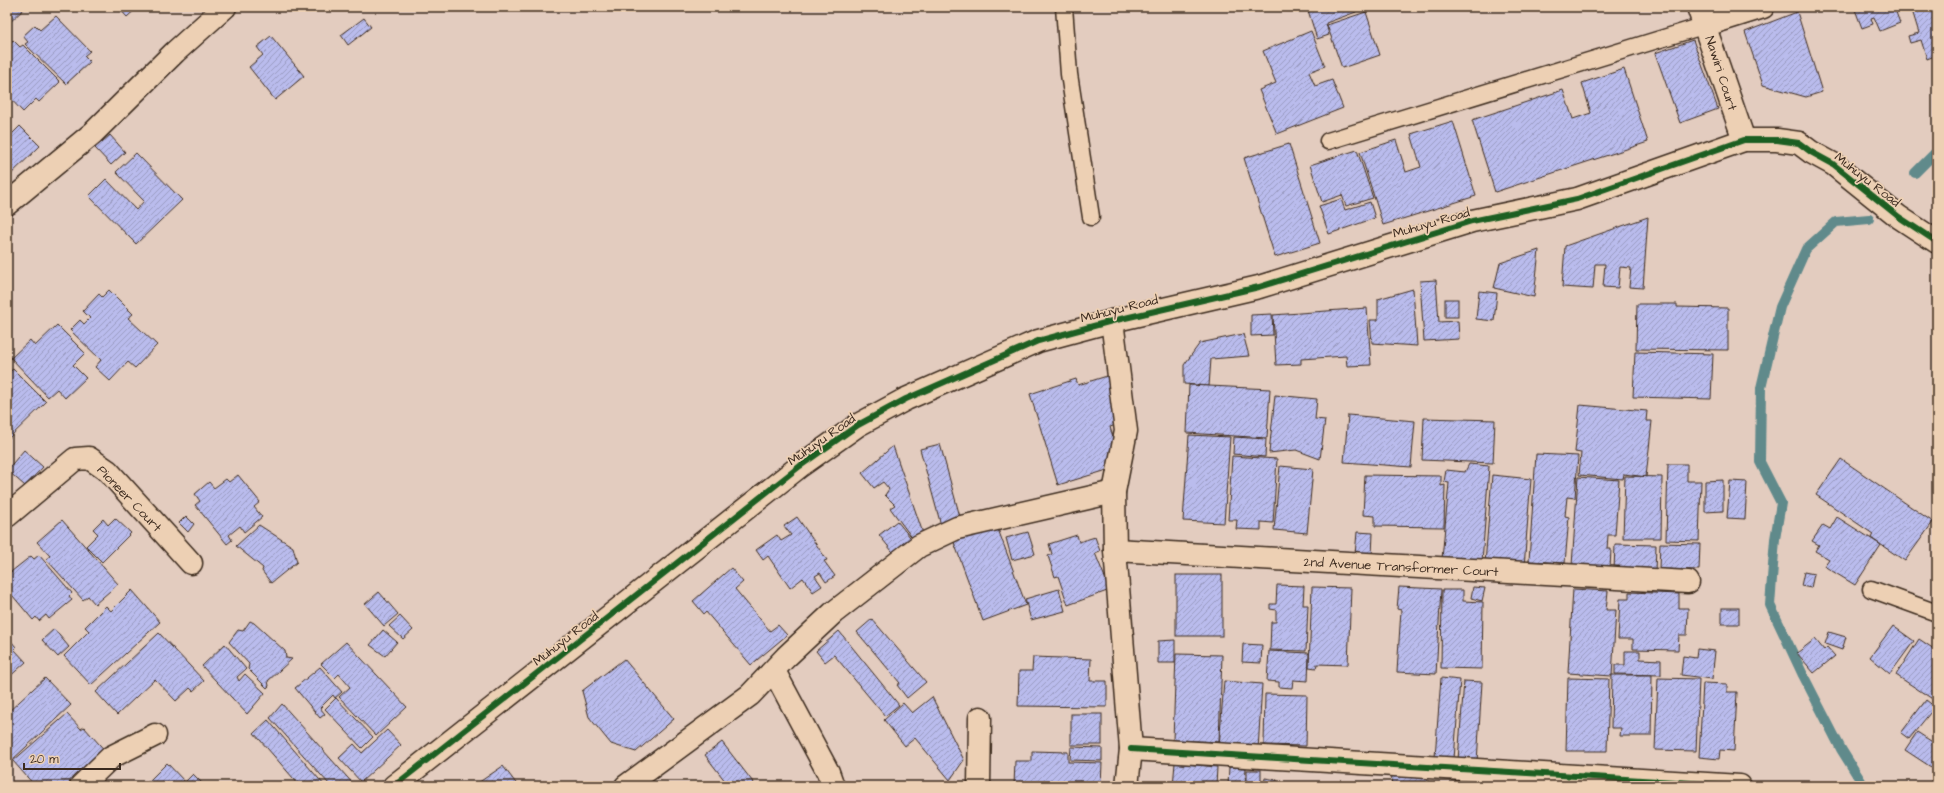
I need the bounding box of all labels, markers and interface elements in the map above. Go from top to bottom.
street label: Nawiri Court [1701,34,1742,113]
street label: Muhuyu Road [1830,148,1904,212]
street label: Muhuyu Road [1391,203,1472,243]
street label: Muhuyu Road [1079,291,1160,328]
street label: Muhuyu Road [784,410,860,471]
street label: Pioneer Court [93,461,166,536]
street label: 2nd Avenue Transformer Court [1303,553,1500,581]
street label: Muhuyu Road [529,607,603,671]
scale bar [24,745,120,771]
text: 20 m [30,751,59,768]

